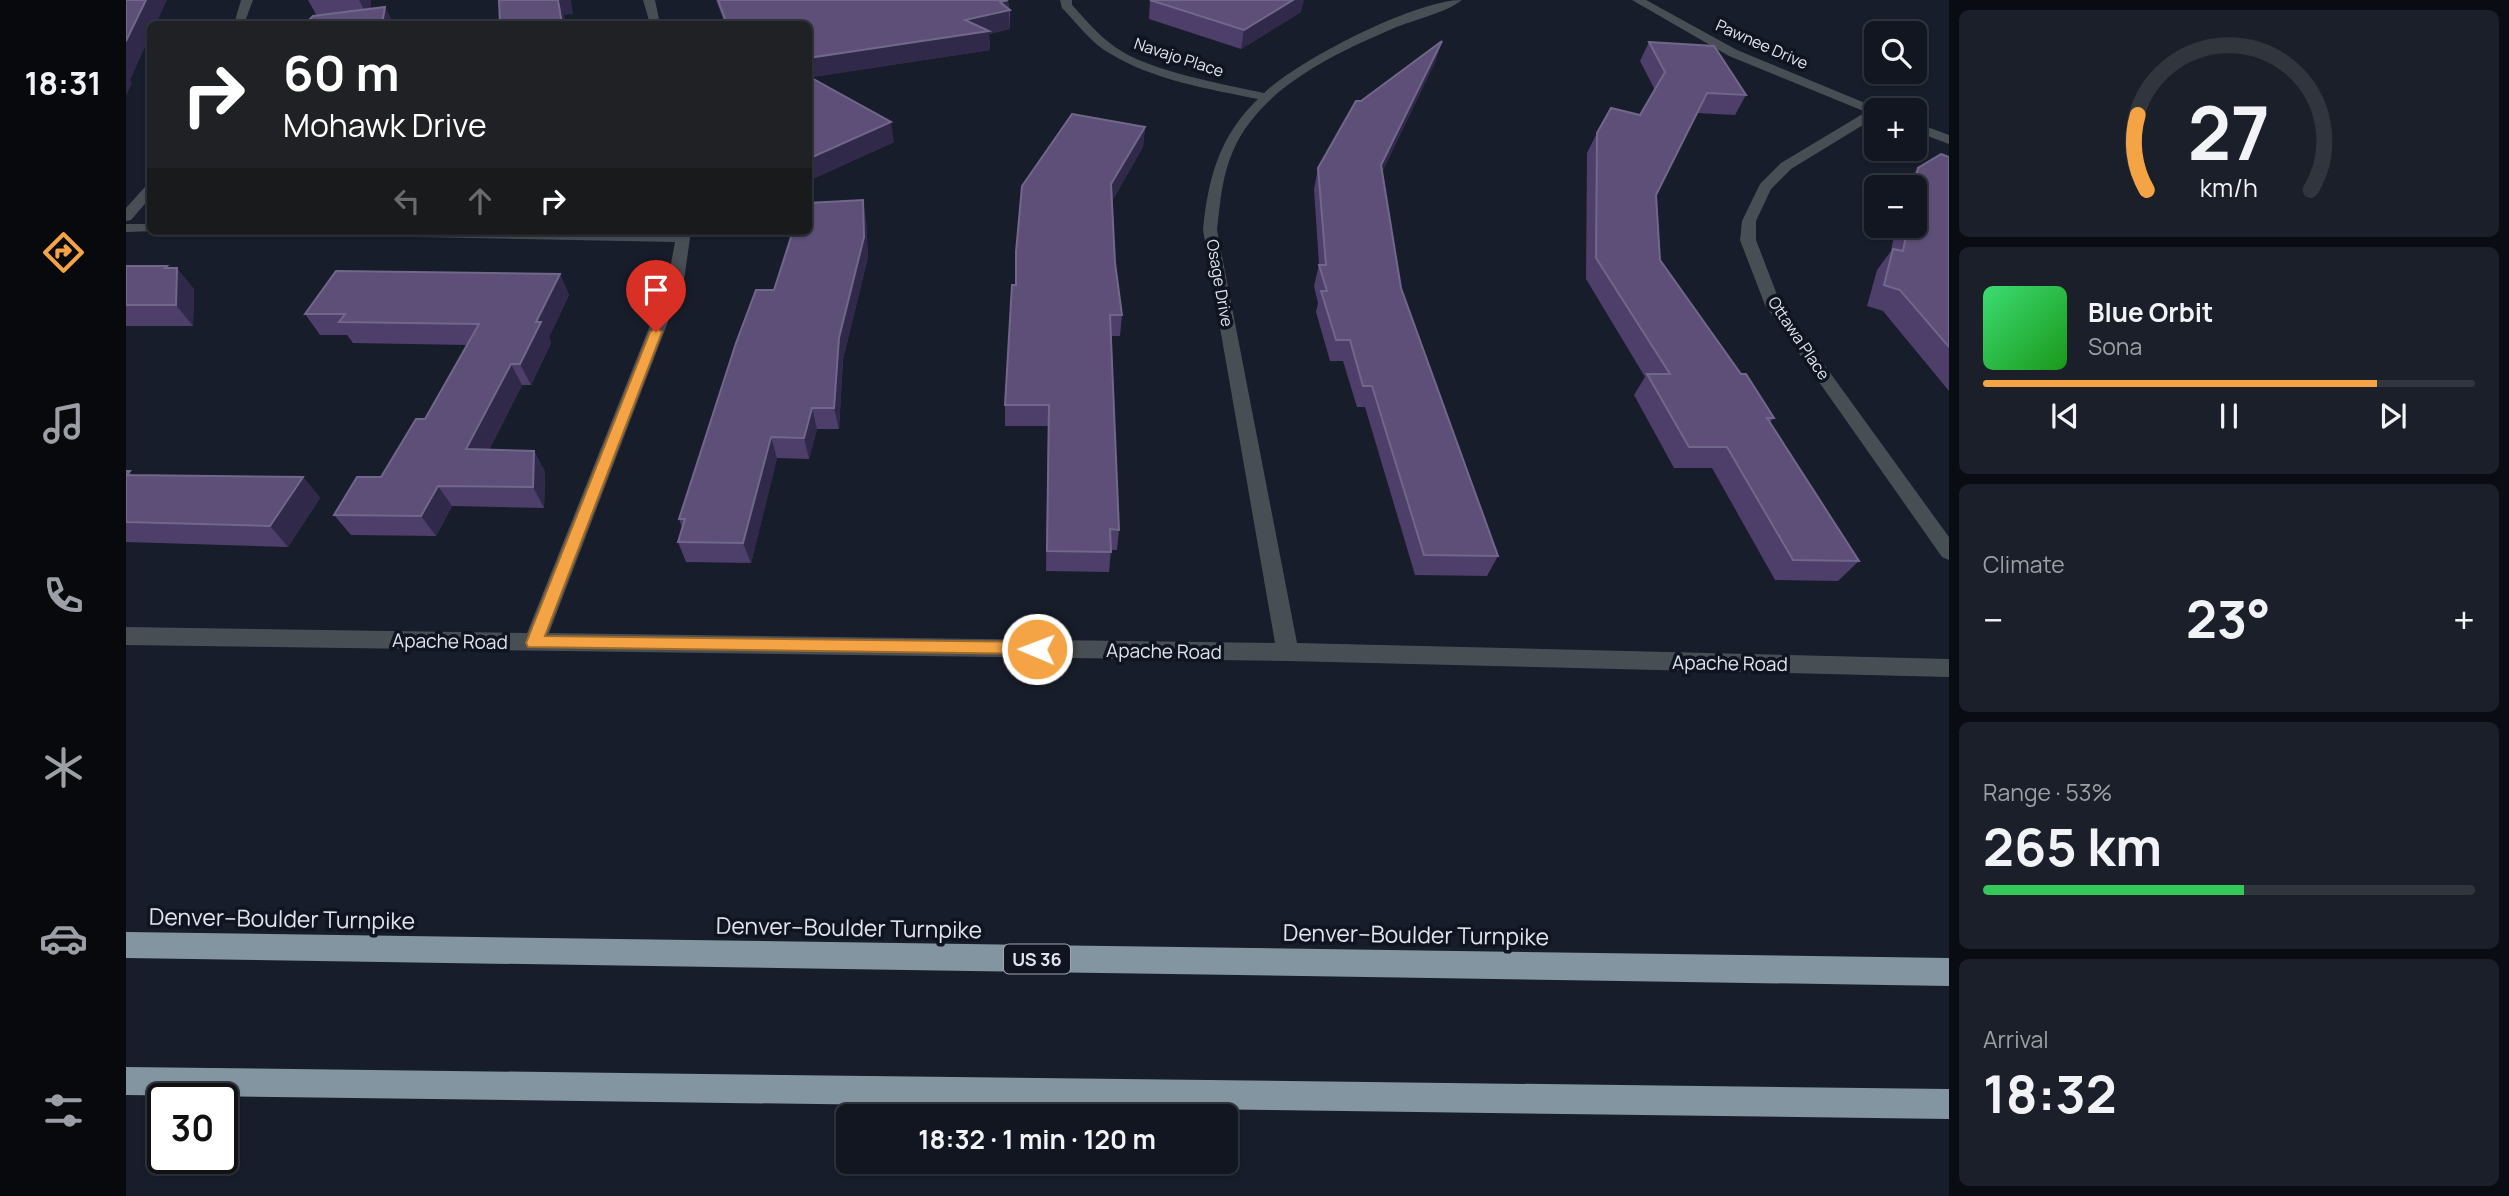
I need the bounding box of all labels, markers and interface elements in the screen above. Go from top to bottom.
street label: Pawnee Drive [1712,14,1812,74]
map controls [1864,21,1927,238]
button: search [1864,21,1927,84]
street label: Navajo Place [1131,32,1227,82]
text: 60 m [283,39,400,106]
icon: right [168,49,259,140]
text: 18:31 [24,61,102,105]
text: 27 [2188,82,2270,182]
button: + [1864,98,1927,161]
text: Mohawk Drive [283,103,487,147]
text: km/h [2200,169,2258,204]
button: − [1864,175,1927,238]
icon: left [388,182,426,220]
icon: ahead [461,182,499,220]
icon: right [534,182,572,220]
icon: directions [39,228,88,277]
street label: Osage Drive [1202,238,1238,328]
pin [626,260,686,332]
icon: arrive [637,271,675,309]
street label: Ottawa Place [1763,292,1835,384]
text: Blue Orbit [2088,294,2213,330]
text: Sona [2088,330,2142,362]
icon: previous [2046,397,2084,435]
icon: pause [2210,397,2248,435]
icon: next [2374,397,2412,435]
icon: music [39,399,88,448]
text: Climate [1983,548,2065,580]
icon: phone [39,571,88,620]
text: 23° [2186,583,2271,654]
text: − [1983,593,2004,645]
text: + [2453,593,2475,645]
position arrow [1000,612,1074,686]
street label: Apache Road [392,627,508,655]
street label: Apache Road [1106,637,1222,665]
street label: Apache Road [1672,649,1788,677]
icon: climate [39,743,88,792]
text: Range · 53% [1983,776,2112,808]
text: 265 km [1983,811,2162,882]
street label: Denver–Boulder Turnpike [149,900,415,936]
street label: Denver–Boulder Turnpike [716,909,982,945]
icon: car [39,914,88,963]
street label: Denver–Boulder Turnpike [1283,916,1549,952]
road number: US 36 [1004,944,1070,974]
text: Arrival [1983,1023,2049,1055]
text: 18:32 [1983,1058,2117,1129]
speed limit sign: 30 [147,1083,238,1174]
icon: filters [39,1086,88,1135]
text: 18:32 · 1 min · 120 m [918,1121,1156,1157]

